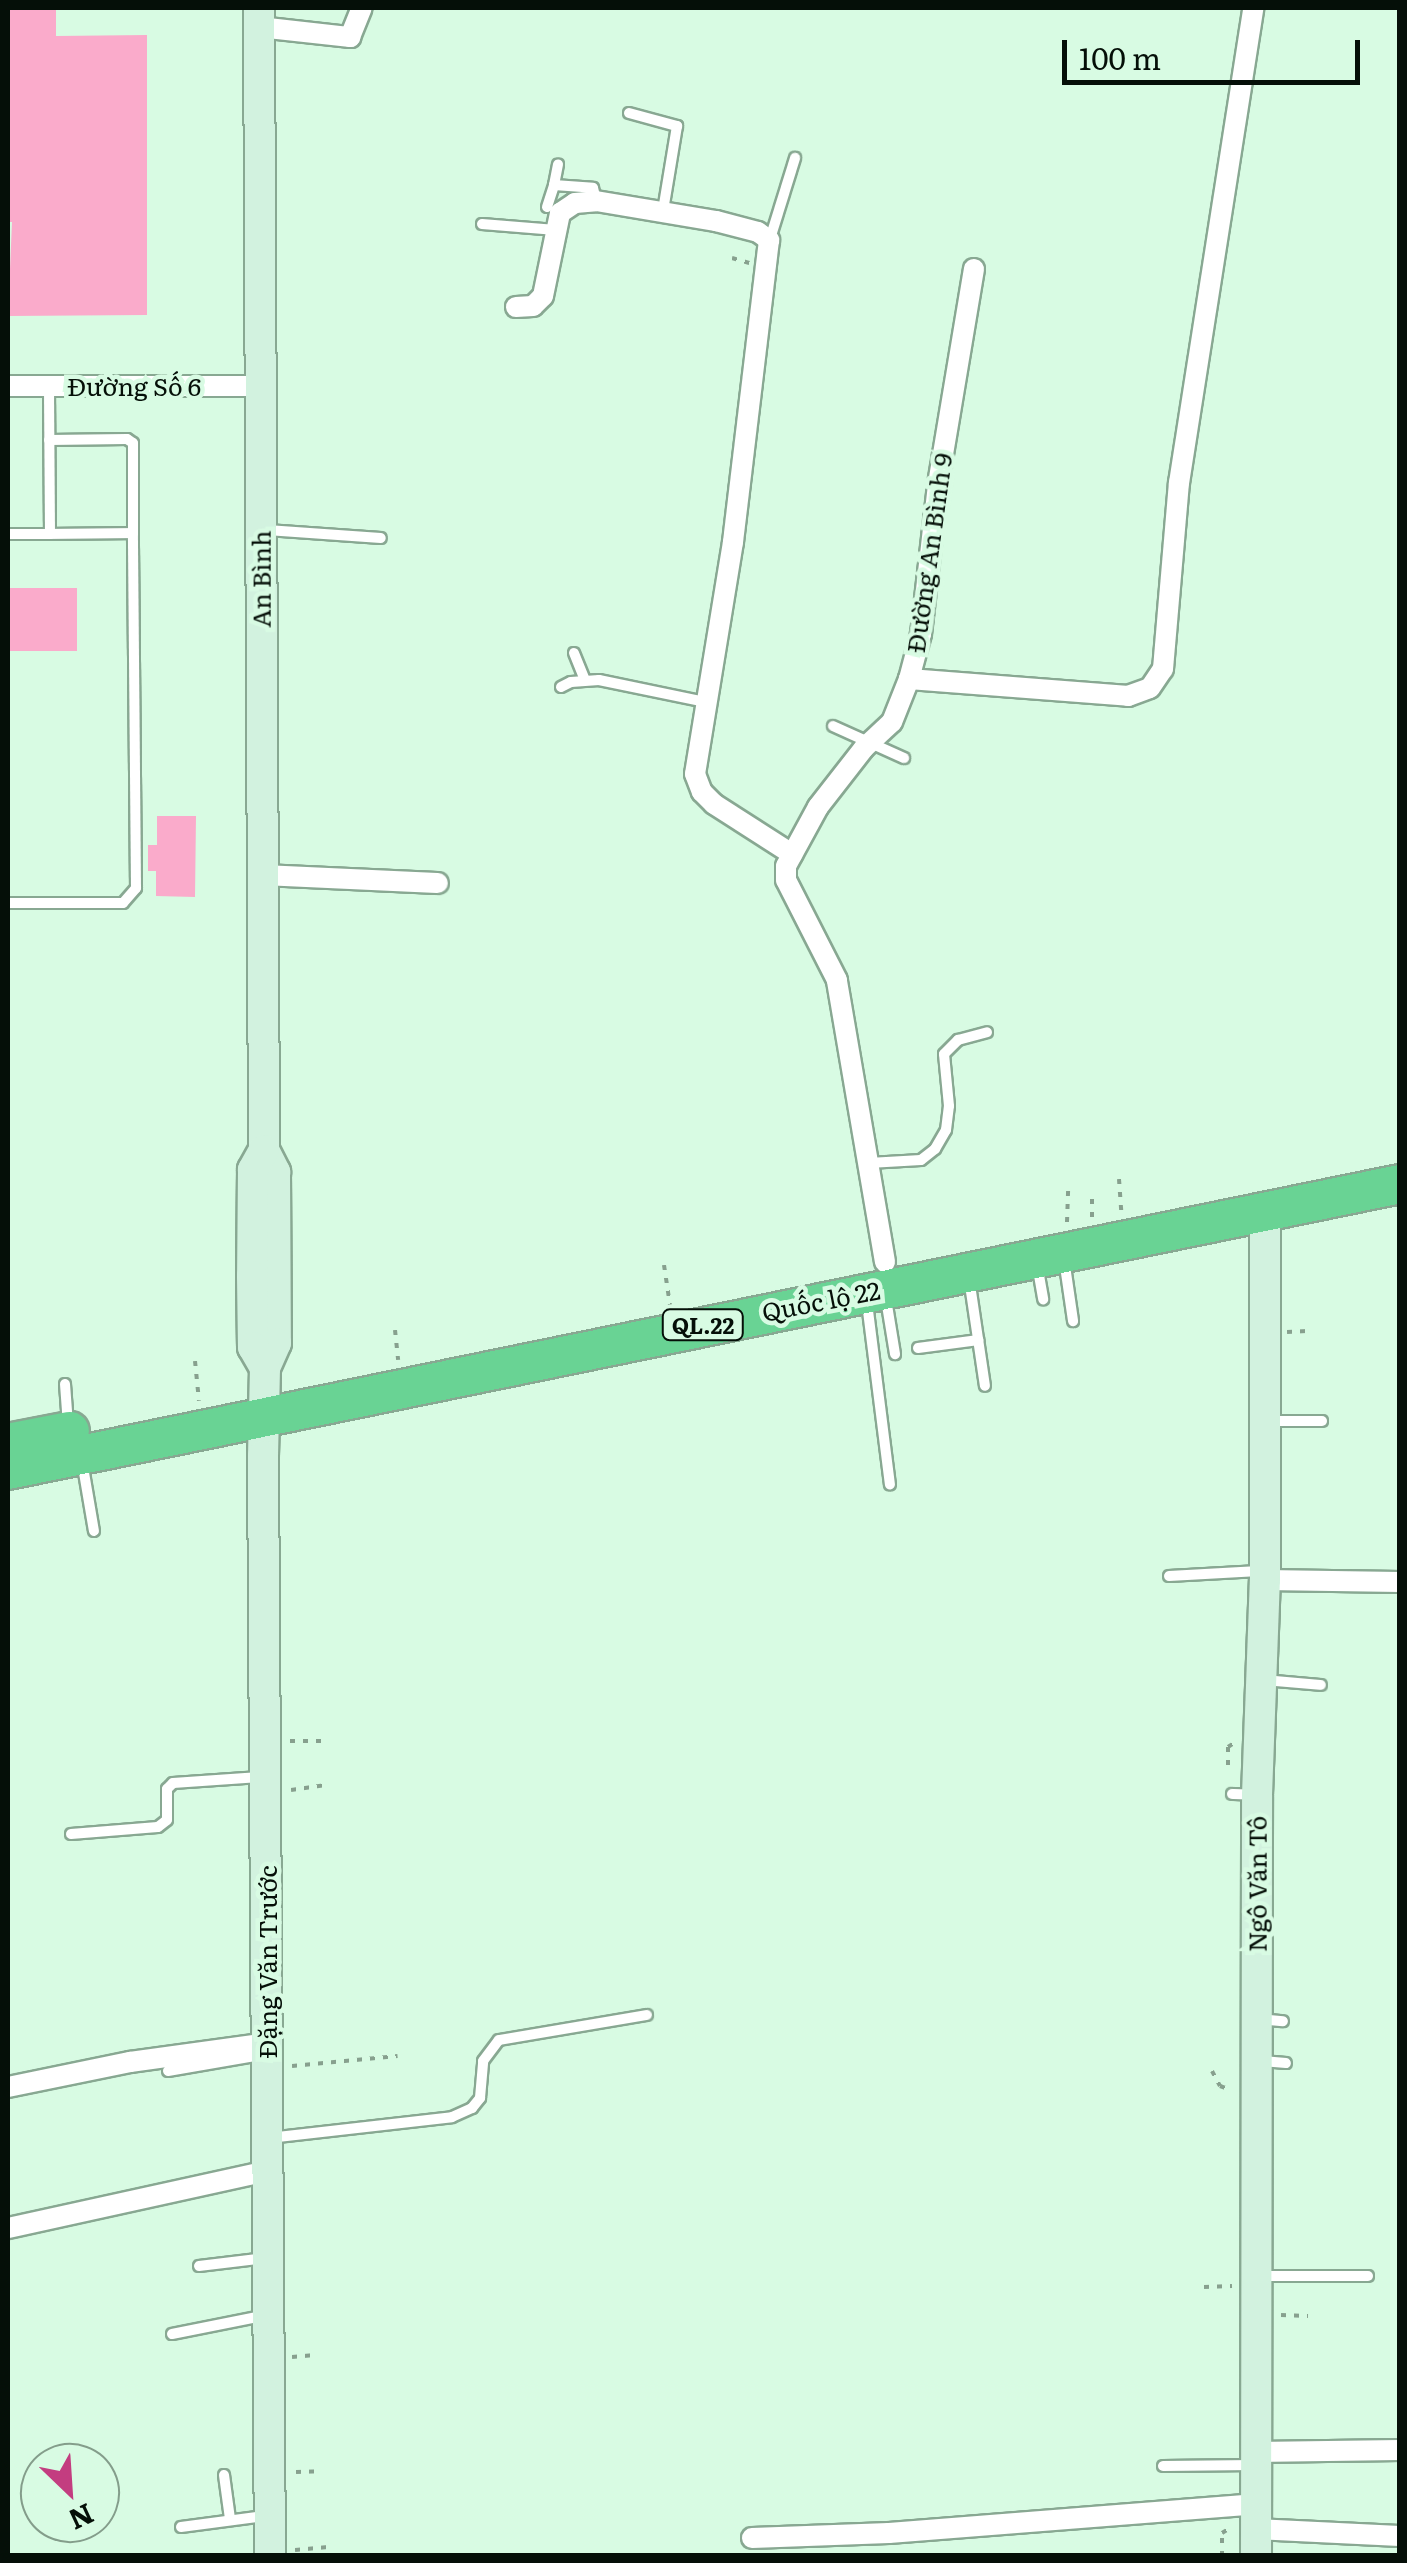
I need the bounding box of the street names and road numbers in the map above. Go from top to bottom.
street label: Đường Số 6 [67,371,201,401]
street label: Đường An Bình 9 [900,451,958,655]
street label: An Bình [246,530,276,628]
street label: Quốc lộ 22 [759,1275,883,1327]
road number: QL.22 [660,1308,746,1342]
street label: Ngô Văn Tô [1242,1816,1272,1952]
street label: Đặng Văn Trước [252,1865,282,2059]

